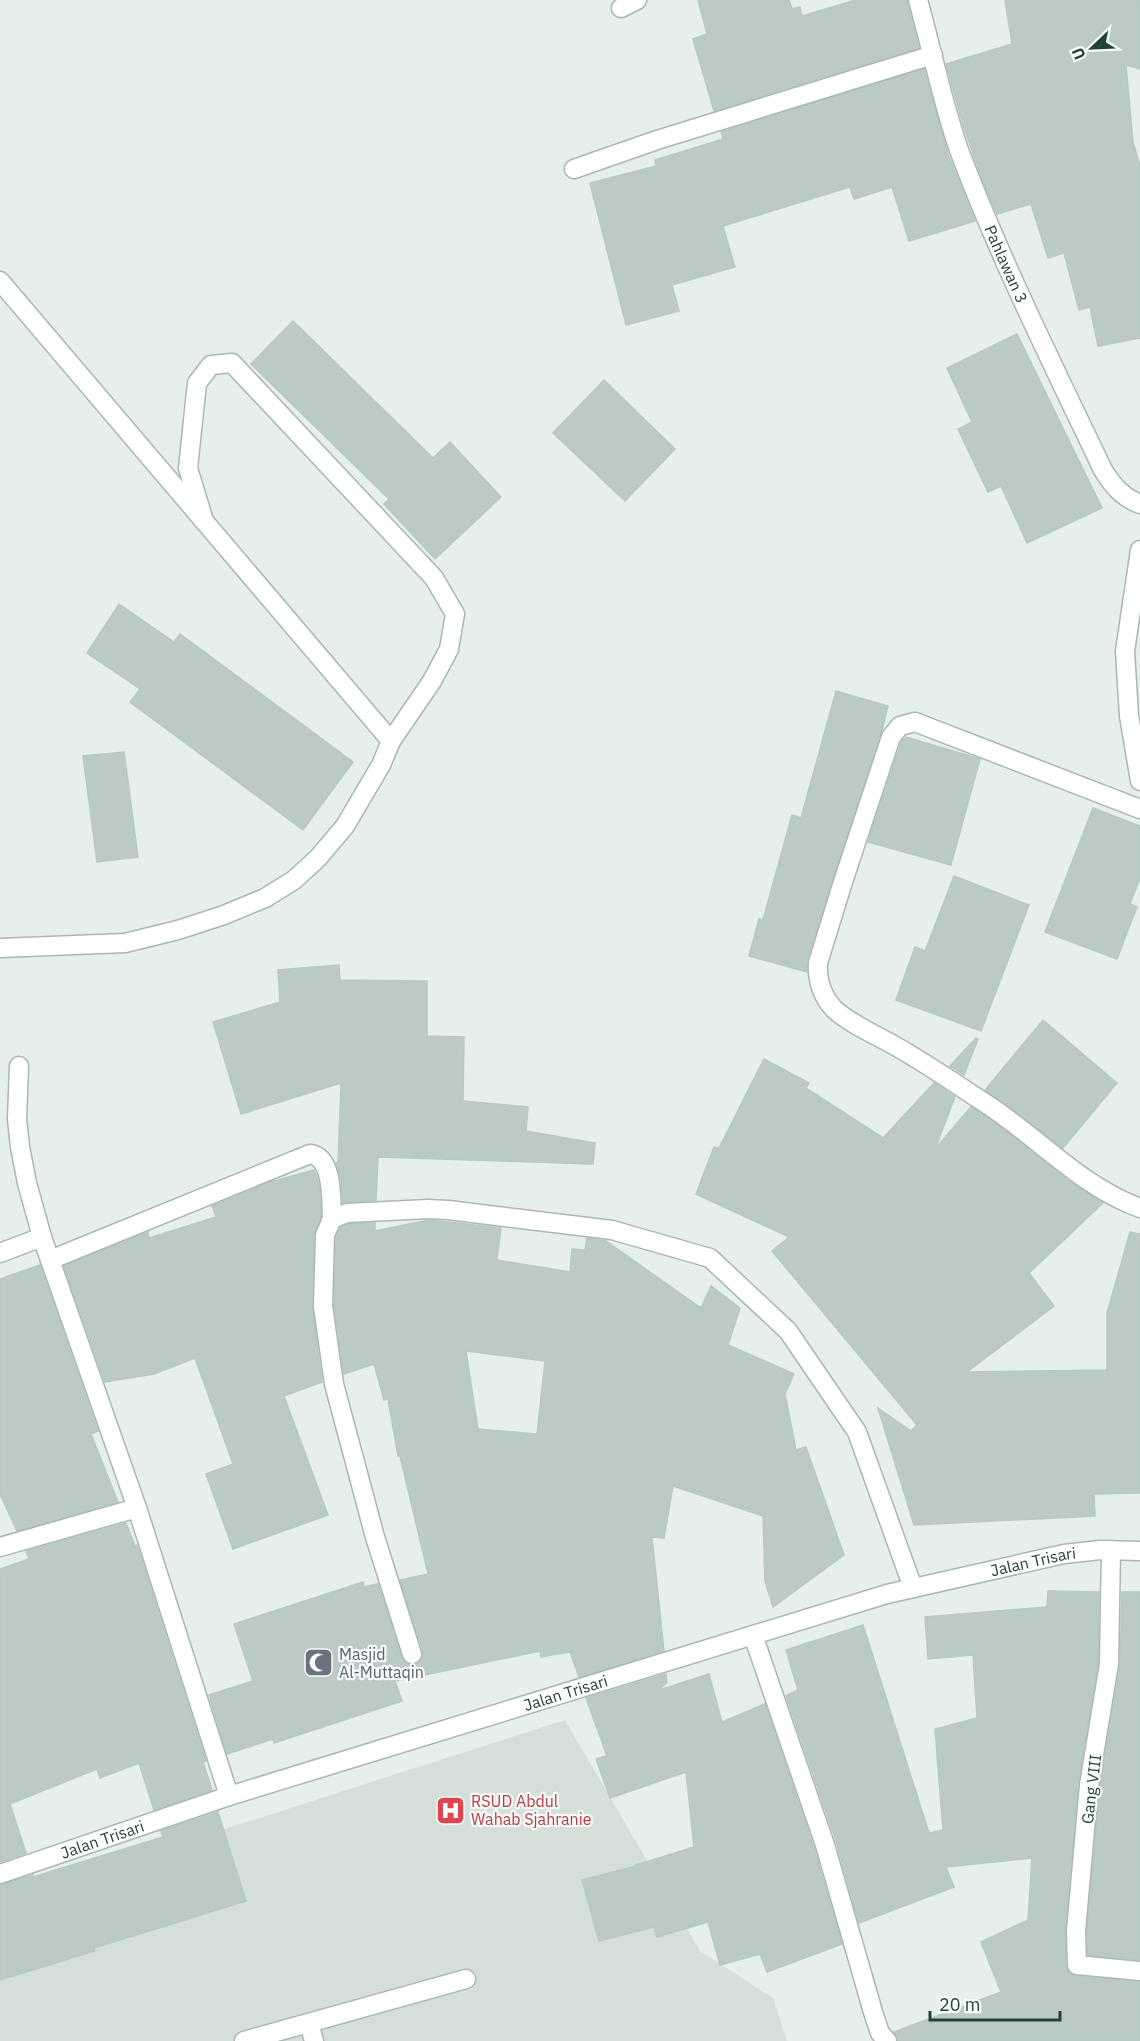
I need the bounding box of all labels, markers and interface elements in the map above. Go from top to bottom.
north arrow [1062,18,1122,78]
text: U [1067,45,1090,63]
street label: Pahlawan 3 [980,222,1032,306]
street label: Jalan Trisari [988,1543,1077,1580]
place label: Masjid Al-Muttaqin [339,1644,424,1682]
mosque icon: Masjid Al-Muttaqin [302,1647,334,1679]
street label: Jalan Trisari [521,1670,610,1715]
street label: Gang VIII [1077,1753,1105,1825]
place label: RSUD Abdul Wahab Sjahranie [471,1791,592,1829]
hospital icon: RSUD Abdul Wahab Sjahranie [434,1794,466,1826]
street label: Jalan Trisari [58,1816,147,1863]
scale bar [930,1984,1060,2022]
text: 20 m [939,1993,981,2016]

